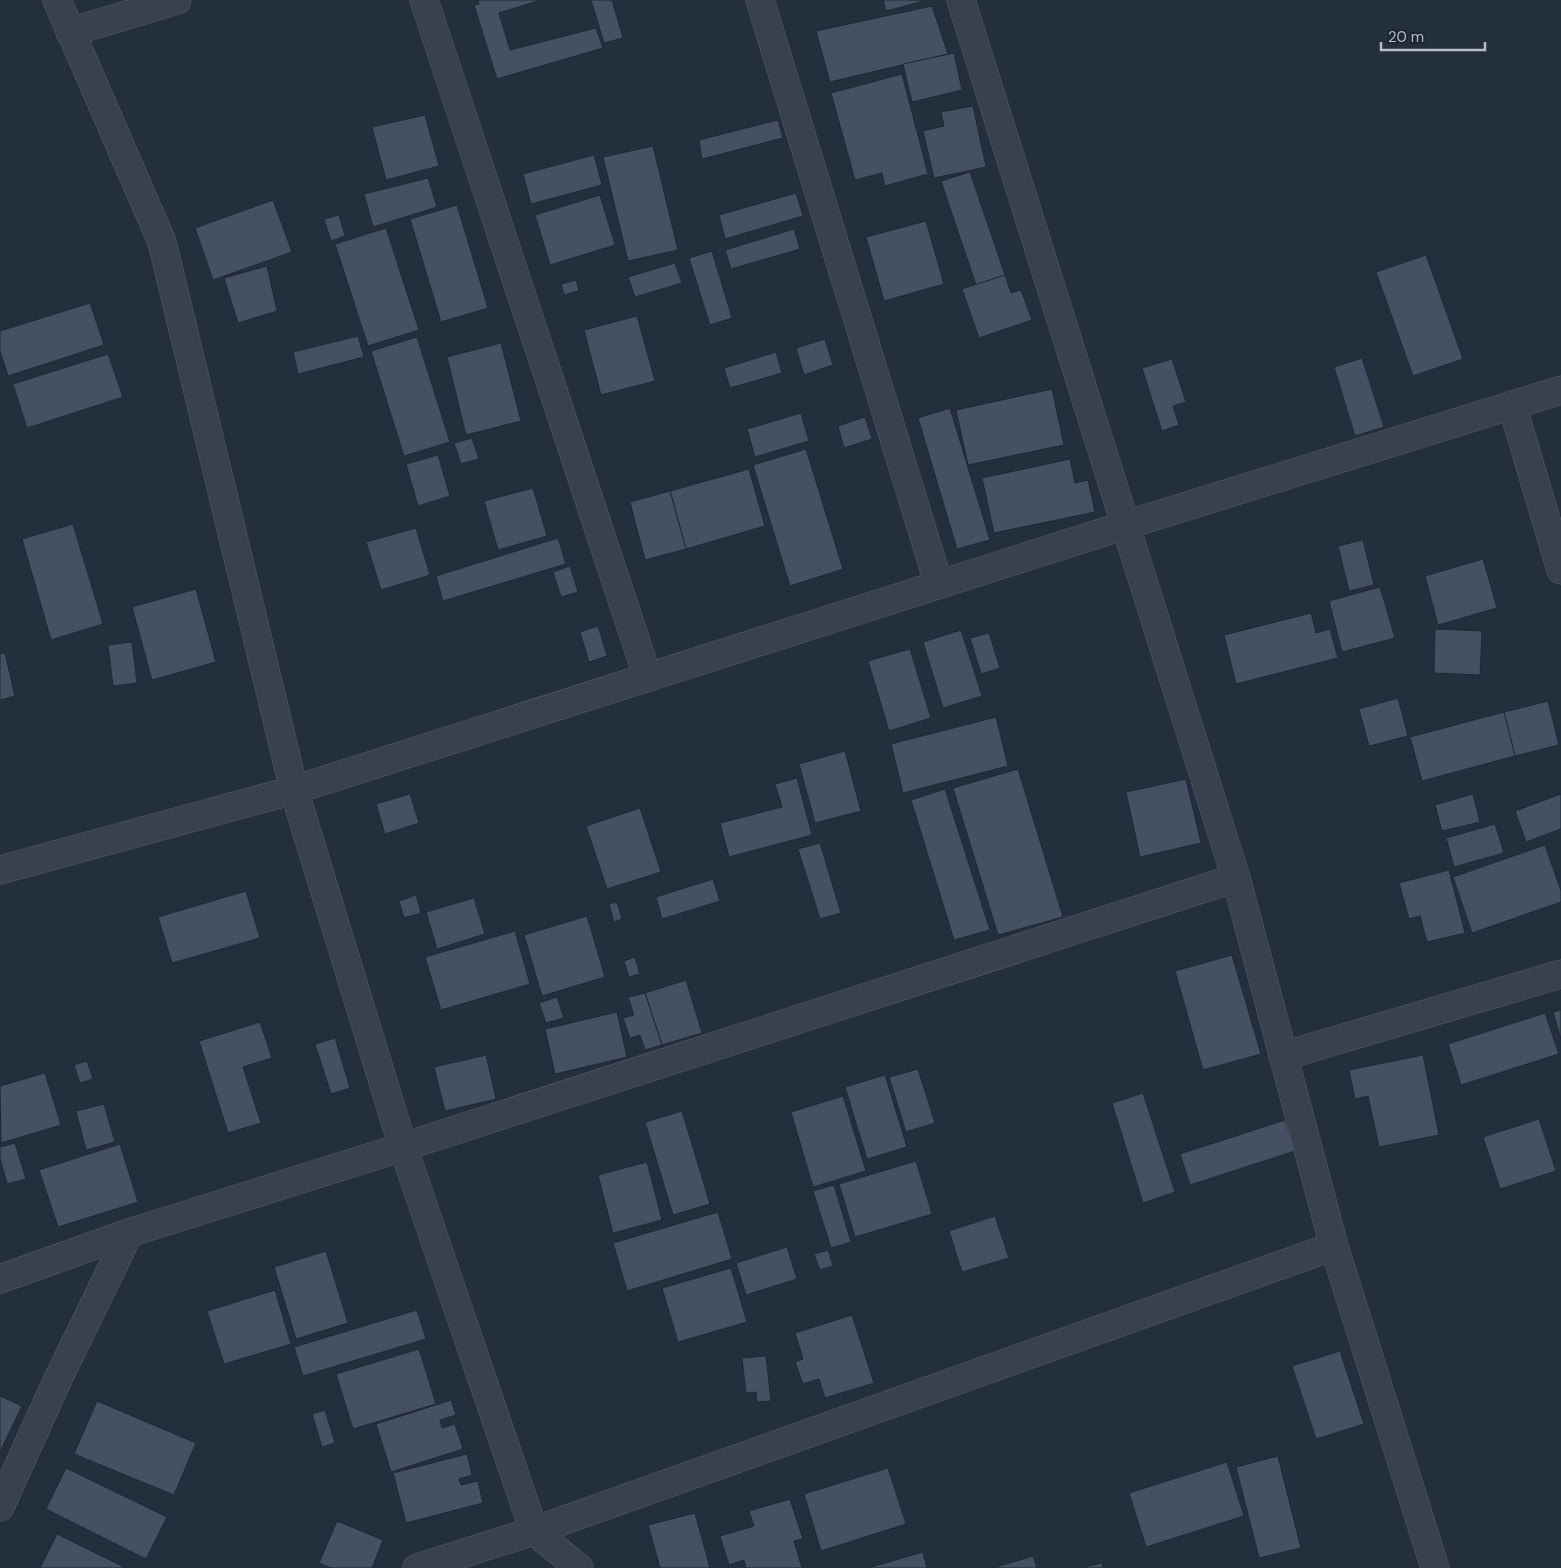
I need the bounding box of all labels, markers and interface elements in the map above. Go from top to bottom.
scale bar [1381,20,1485,52]
text: 20 m [1388,27,1424,47]

